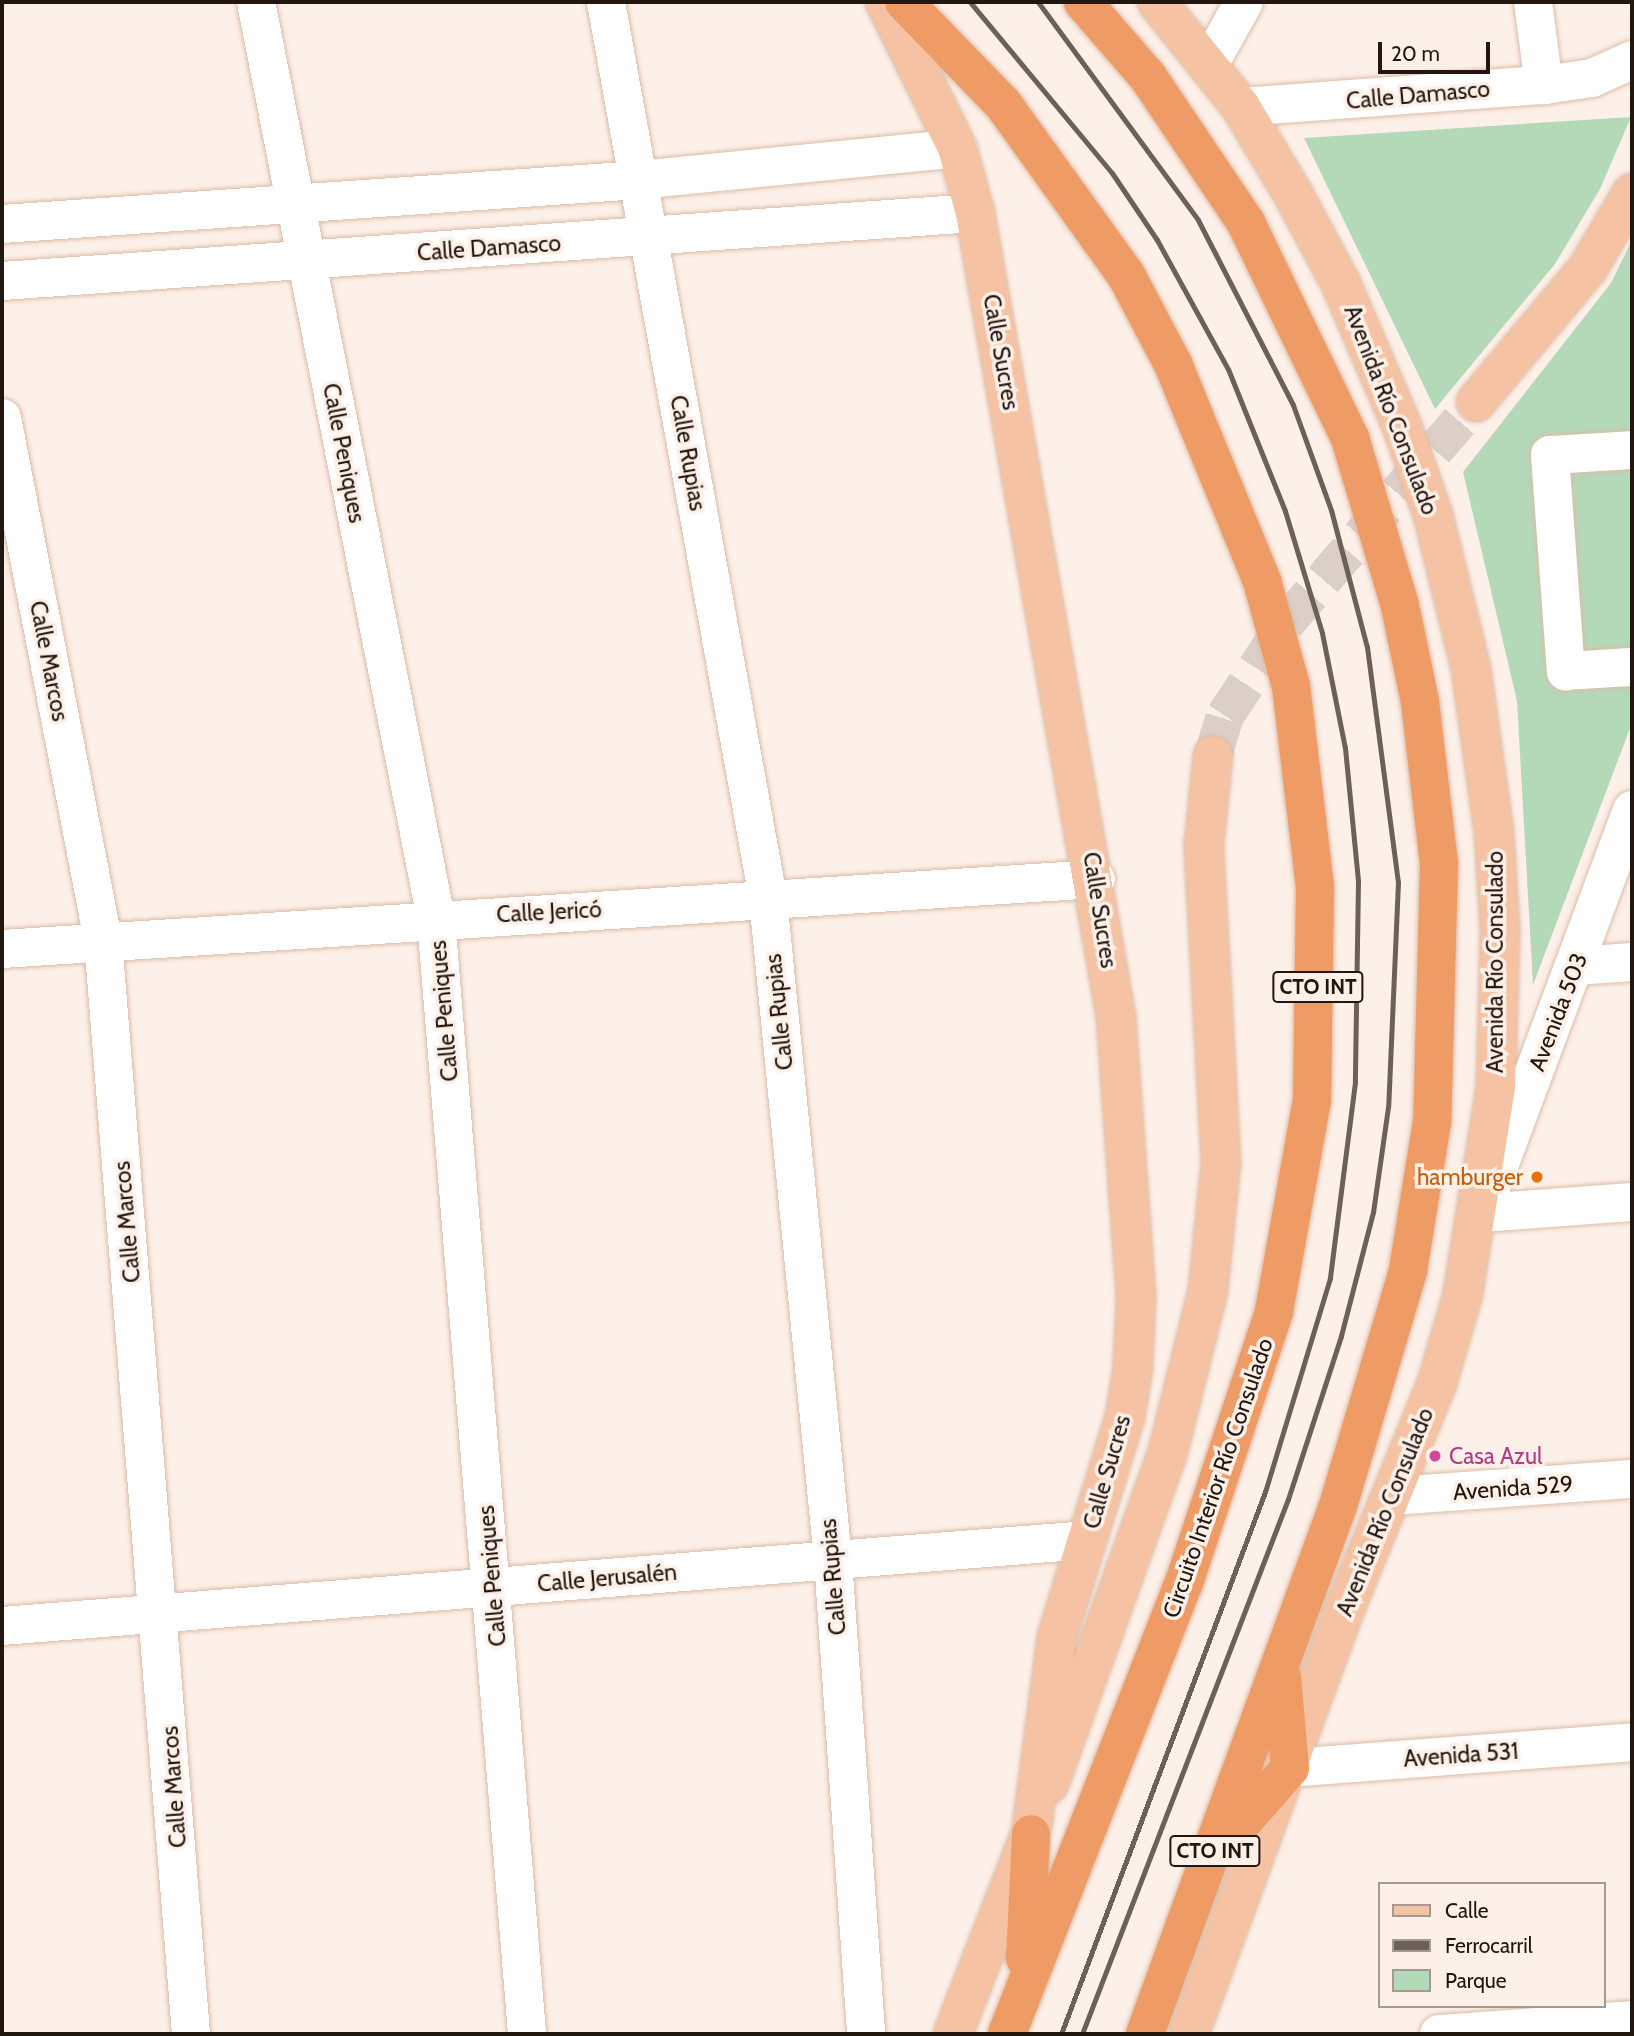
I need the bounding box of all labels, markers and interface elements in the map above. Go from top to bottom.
scale bar [1382,28,1494,72]
text: 20 m [1391,41,1440,66]
street label: Calle Damasco [1345,75,1491,115]
street label: Calle Damasco [416,229,562,267]
street label: Calle Sucres [977,292,1025,412]
street label: Avenida Río Consulado [1338,301,1444,519]
street label: Calle Peniques [317,381,371,525]
street label: Calle Rupias [664,393,712,513]
street label: Calle Marcos [24,599,74,723]
street label: Calle Sucres [1077,850,1123,970]
street label: Avenida Río Consulado [1481,851,1509,1073]
street label: Calle Jericó [496,895,602,929]
street label: Calle Peniques [424,939,464,1083]
street label: Avenida 503 [1523,949,1593,1075]
street label: Calle Rupias [759,952,799,1072]
road number: CTO INT [1271,970,1365,1004]
street label: Calle Marcos [108,1160,146,1284]
place label: hamburger [1417,1163,1523,1191]
marker: hamburger [1529,1169,1545,1185]
street label: Circuito Interior Río Consulado [1157,1335,1279,1621]
street label: Avenida Río Consulado [1331,1404,1439,1620]
street label: Calle Sucres [1078,1412,1136,1532]
place label: Casa Azul [1449,1442,1542,1470]
marker: Casa Azul [1427,1448,1443,1464]
street label: Avenida 529 [1452,1470,1574,1506]
street label: Calle Peniques [472,1504,512,1648]
street label: Calle Rupias [814,1518,852,1636]
street label: Calle Jerusalén [536,1558,678,1598]
street label: Calle Marcos [156,1725,192,1849]
street label: Avenida 531 [1403,1737,1519,1773]
road number: CTO INT [1168,1834,1262,1868]
legend [1378,1882,1606,2008]
text: Calle [1445,1898,1489,1923]
text: Ferrocarril [1445,1933,1533,1958]
text: Parque [1445,1968,1507,1993]

